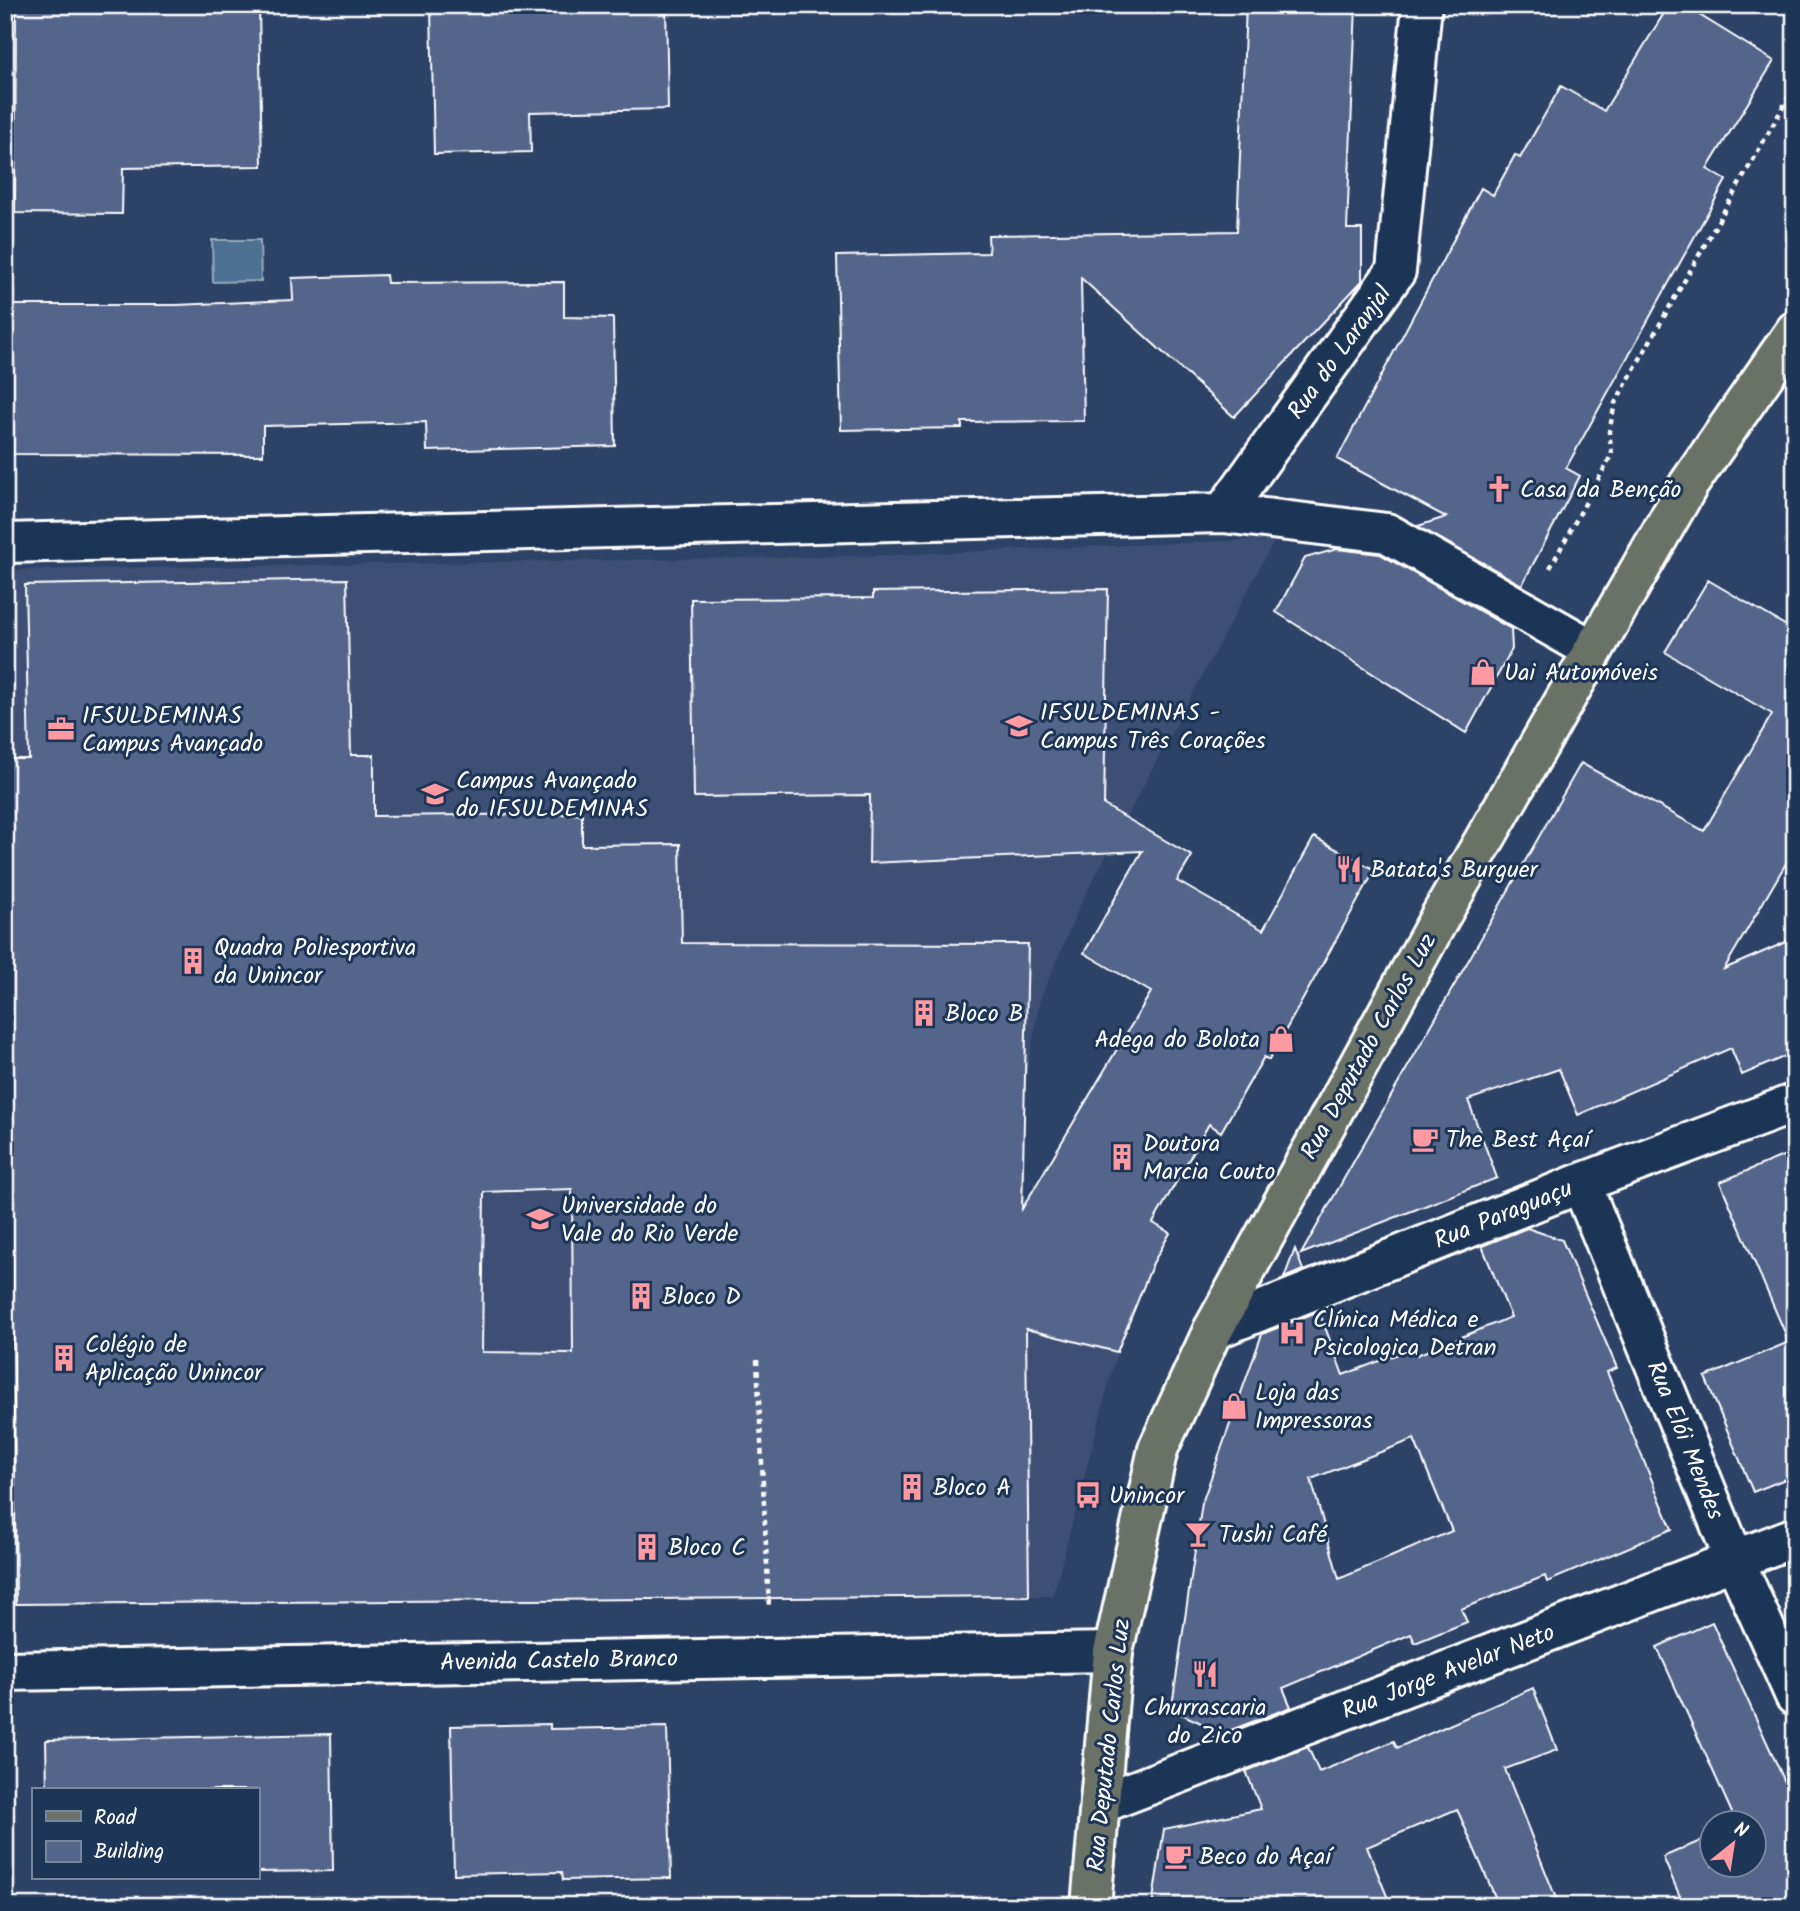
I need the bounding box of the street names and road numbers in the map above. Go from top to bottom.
street label: Rua do Laranjal [1278,277,1403,428]
street label: Rua Deputado Carlos Luz [1291,926,1448,1167]
street label: Rua Paraguaçu [1428,1170,1579,1261]
street label: Rua Elói Mendes [1635,1355,1734,1526]
street label: Rua Jorge Avelar Neto [1336,1614,1561,1731]
street label: Rua Deputado Carlos Luz [1077,1617,1142,1874]
street label: Avenida Castelo Branco [440,1640,678,1683]

